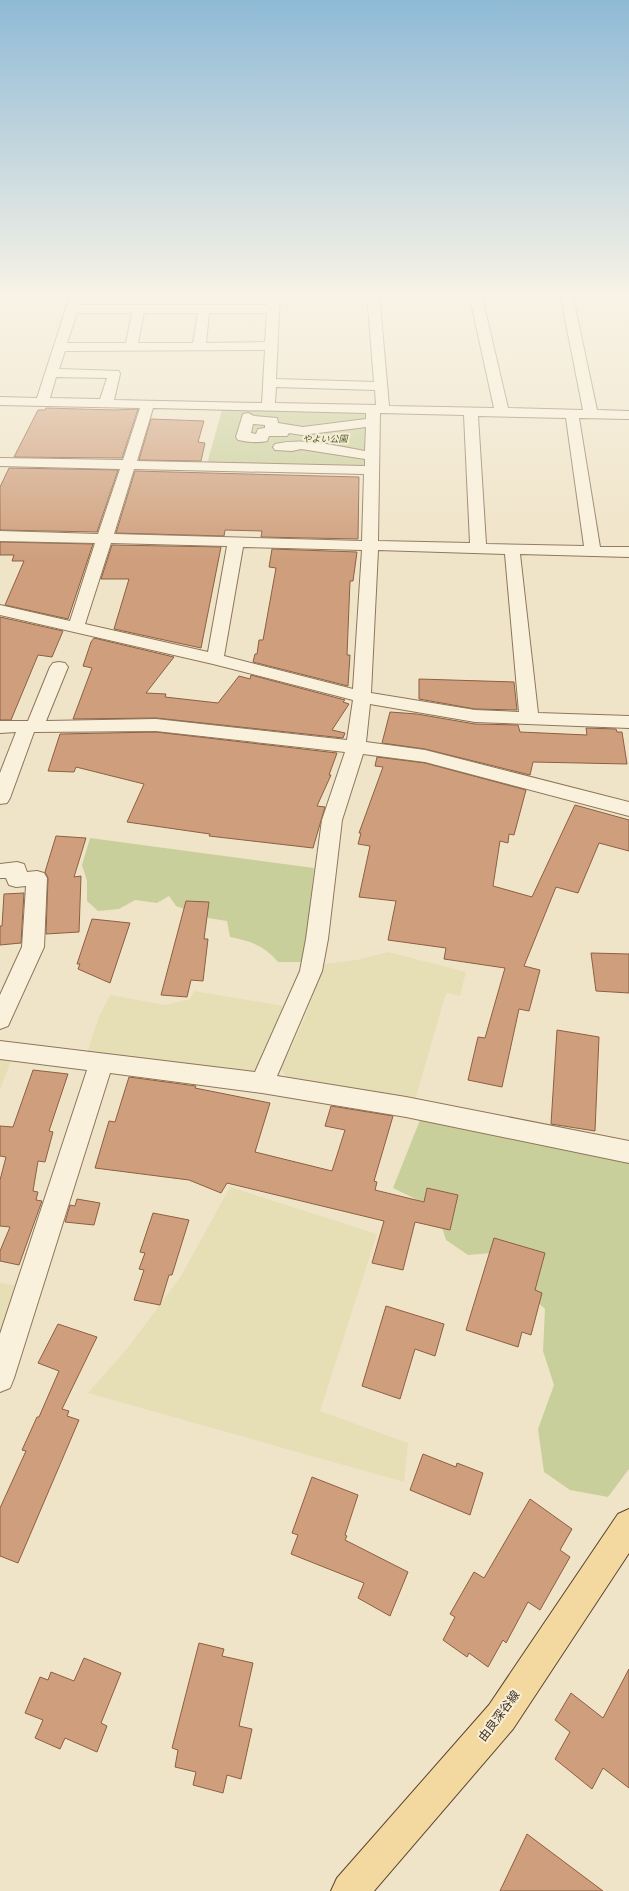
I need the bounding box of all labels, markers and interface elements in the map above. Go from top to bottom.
park label: やよい公園 [302,433,349,445]
street label: 由良深谷線 [475,1687,523,1745]

